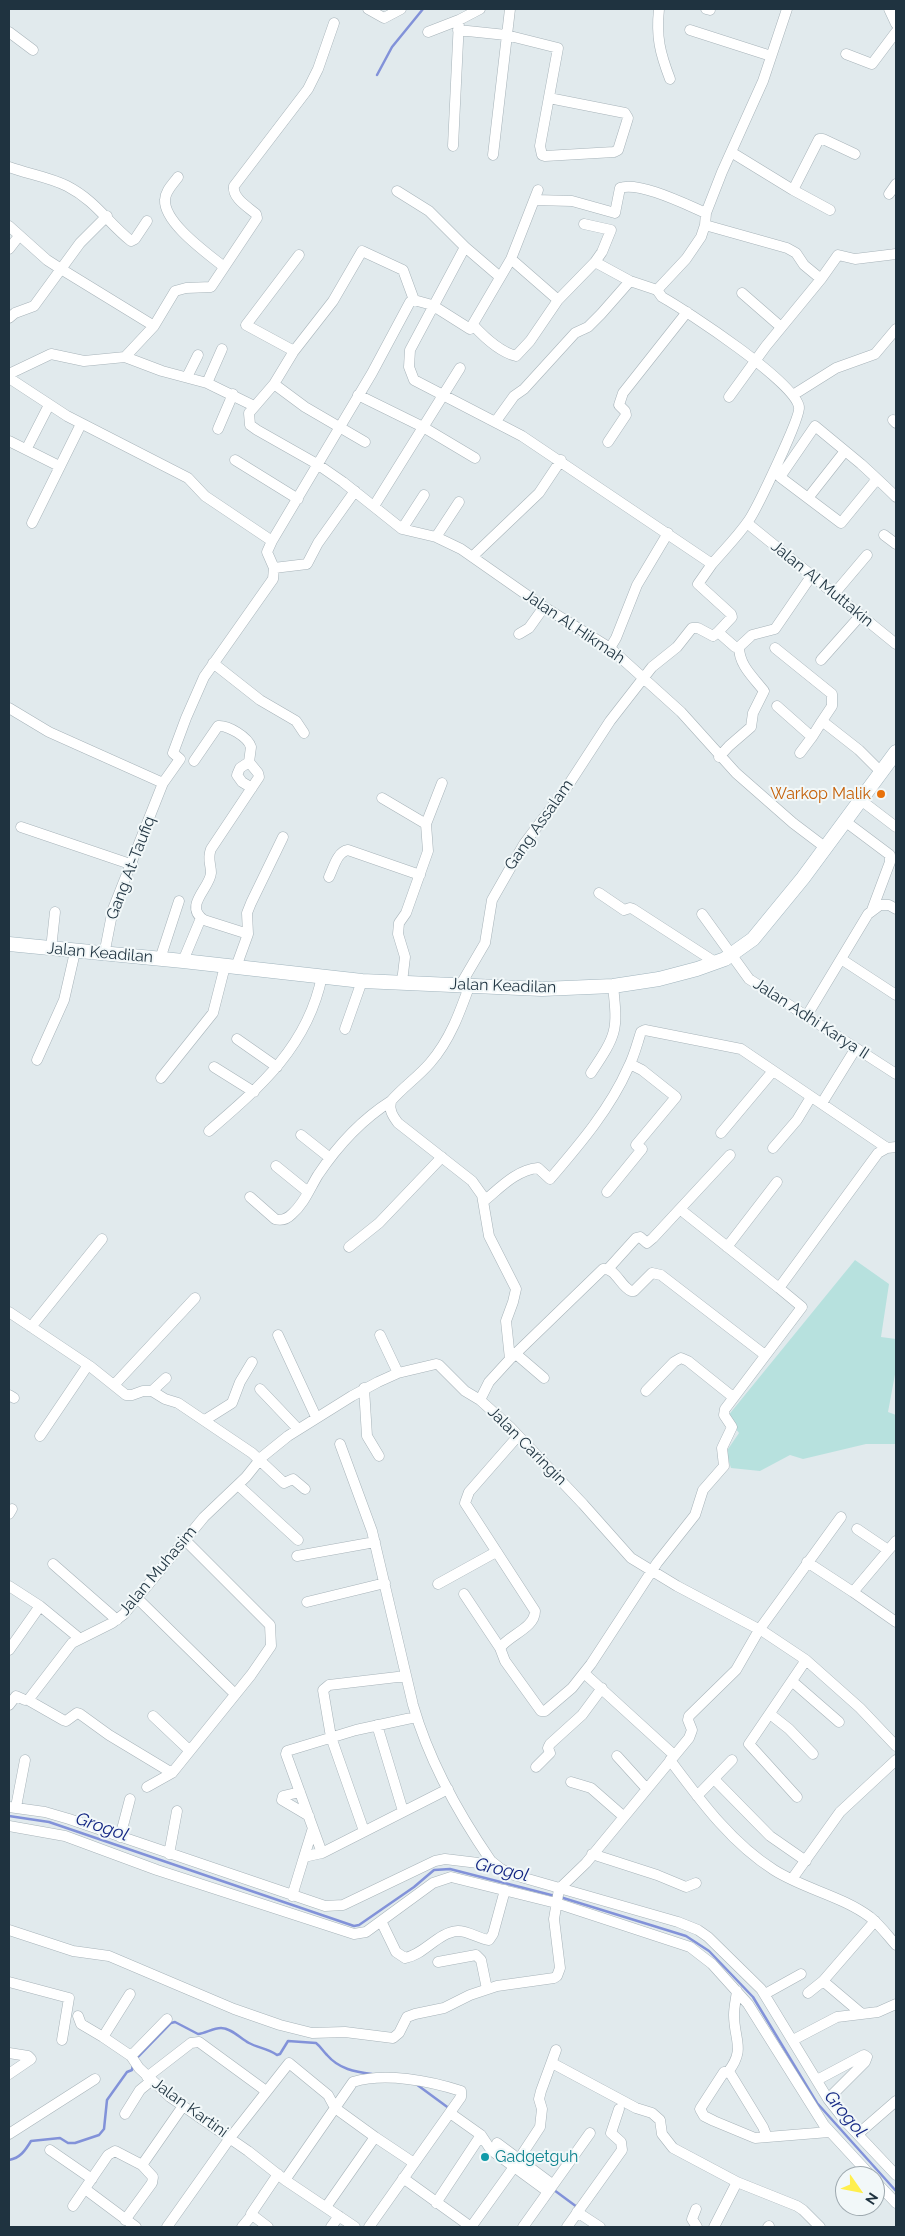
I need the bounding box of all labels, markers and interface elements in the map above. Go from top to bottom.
street label: Jalan Al Muttakin [767,537,877,631]
street label: Jalan Al Hikmah [519,586,629,668]
street label: Gang Assalam [501,776,577,874]
place label: Warkop Malik [770,784,871,804]
marker: Warkop Malik [875,788,887,800]
street label: Gang At-Taufiq [102,814,160,922]
street label: Jalan Keadilan [46,939,154,967]
street label: Jalan Adhi Karya II [750,974,872,1064]
street label: Jalan Keadilan [449,975,557,997]
street label: Jalan Caringin [484,1403,570,1489]
street label: Jalan Muhasim [115,1523,201,1619]
water label: Grogol [73,1808,131,1846]
water label: Grogol [473,1853,531,1887]
street label: Jalan Kartini [148,2074,232,2142]
water label: Grogol [819,2086,871,2142]
place label: Gadgetguh [495,2147,578,2167]
marker: Gadgetguh [479,2151,491,2163]
north arrow [835,2166,885,2216]
text: N [862,2190,881,2207]

